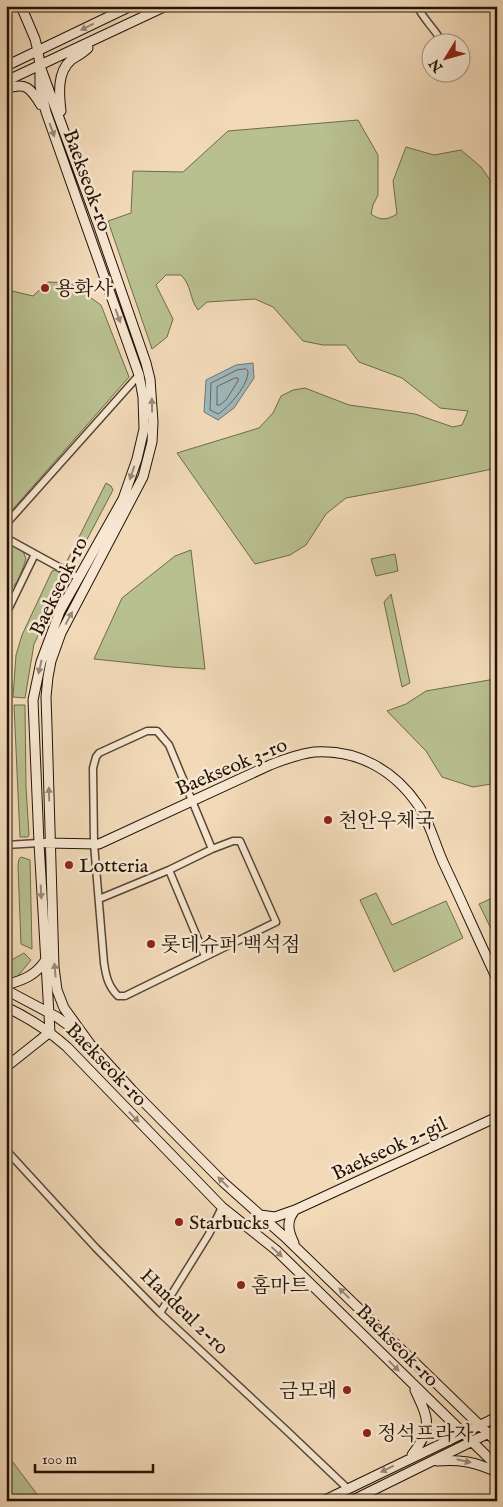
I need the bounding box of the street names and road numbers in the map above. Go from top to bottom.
street label: Baekseok-ro [57,126,117,235]
street label: Baekseok-ro [25,533,94,640]
street label: Baekseok 3-ro [172,733,291,802]
street label: Baekseok-ro [60,1018,152,1112]
street label: Baekseok 2-gil [328,1112,452,1187]
street label: Handeul 2-ro [135,1264,234,1361]
street label: Baekseok-ro [350,1299,444,1393]

